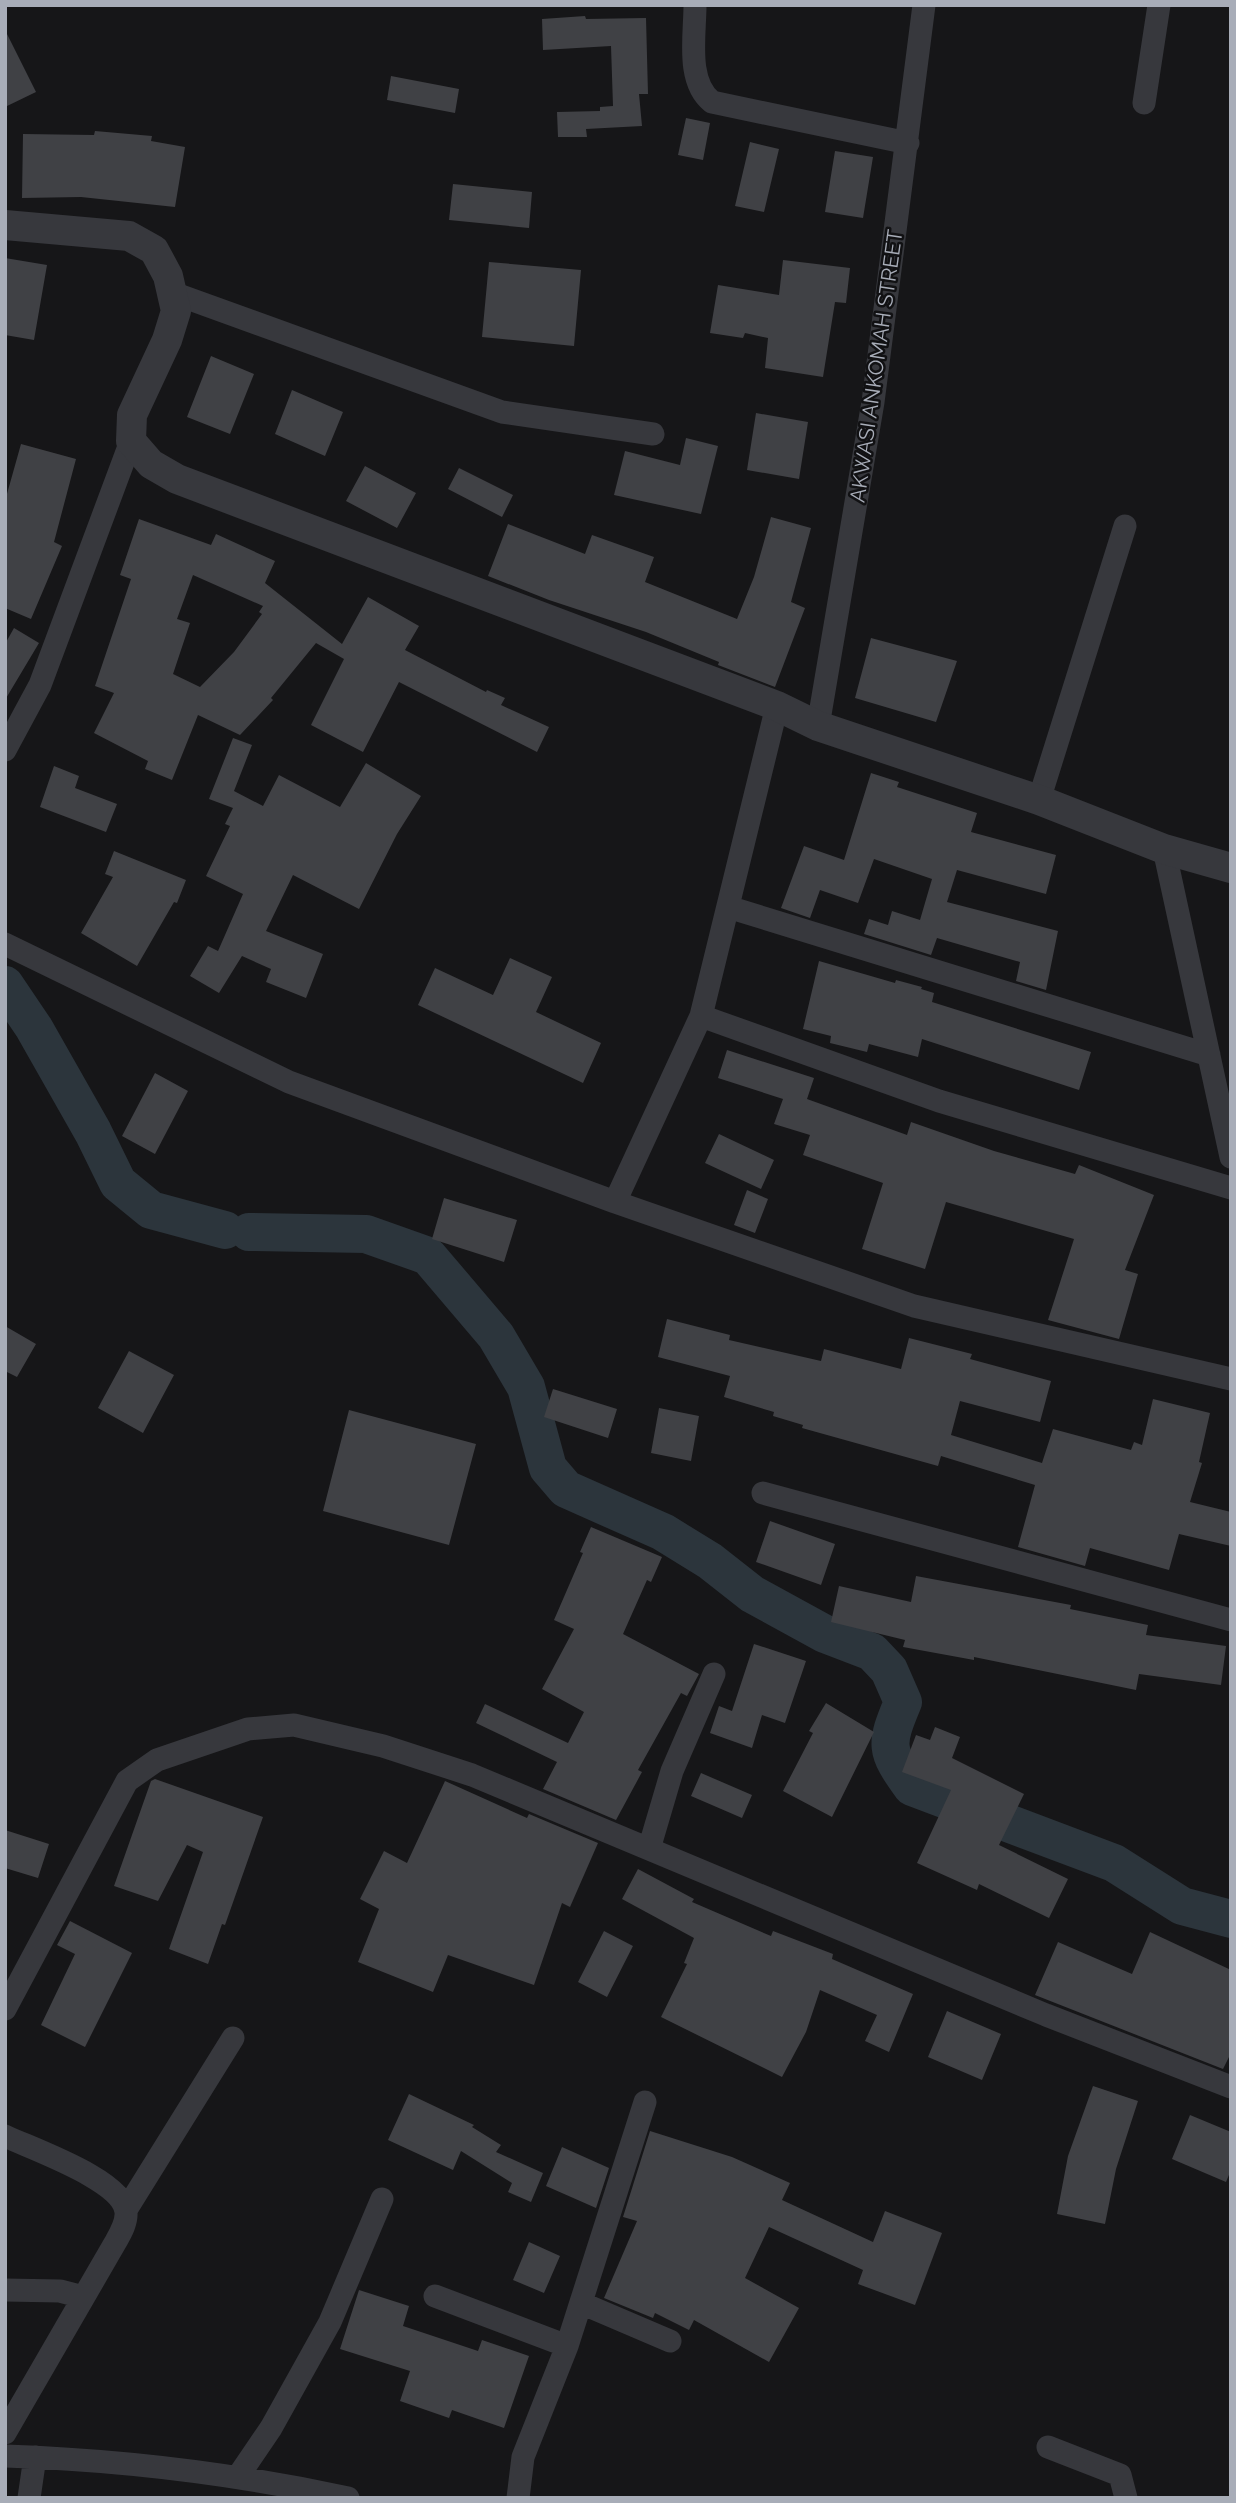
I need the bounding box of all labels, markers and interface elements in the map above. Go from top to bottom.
street label: AKWASI ANKOMAH STREET [844,228,908,504]

